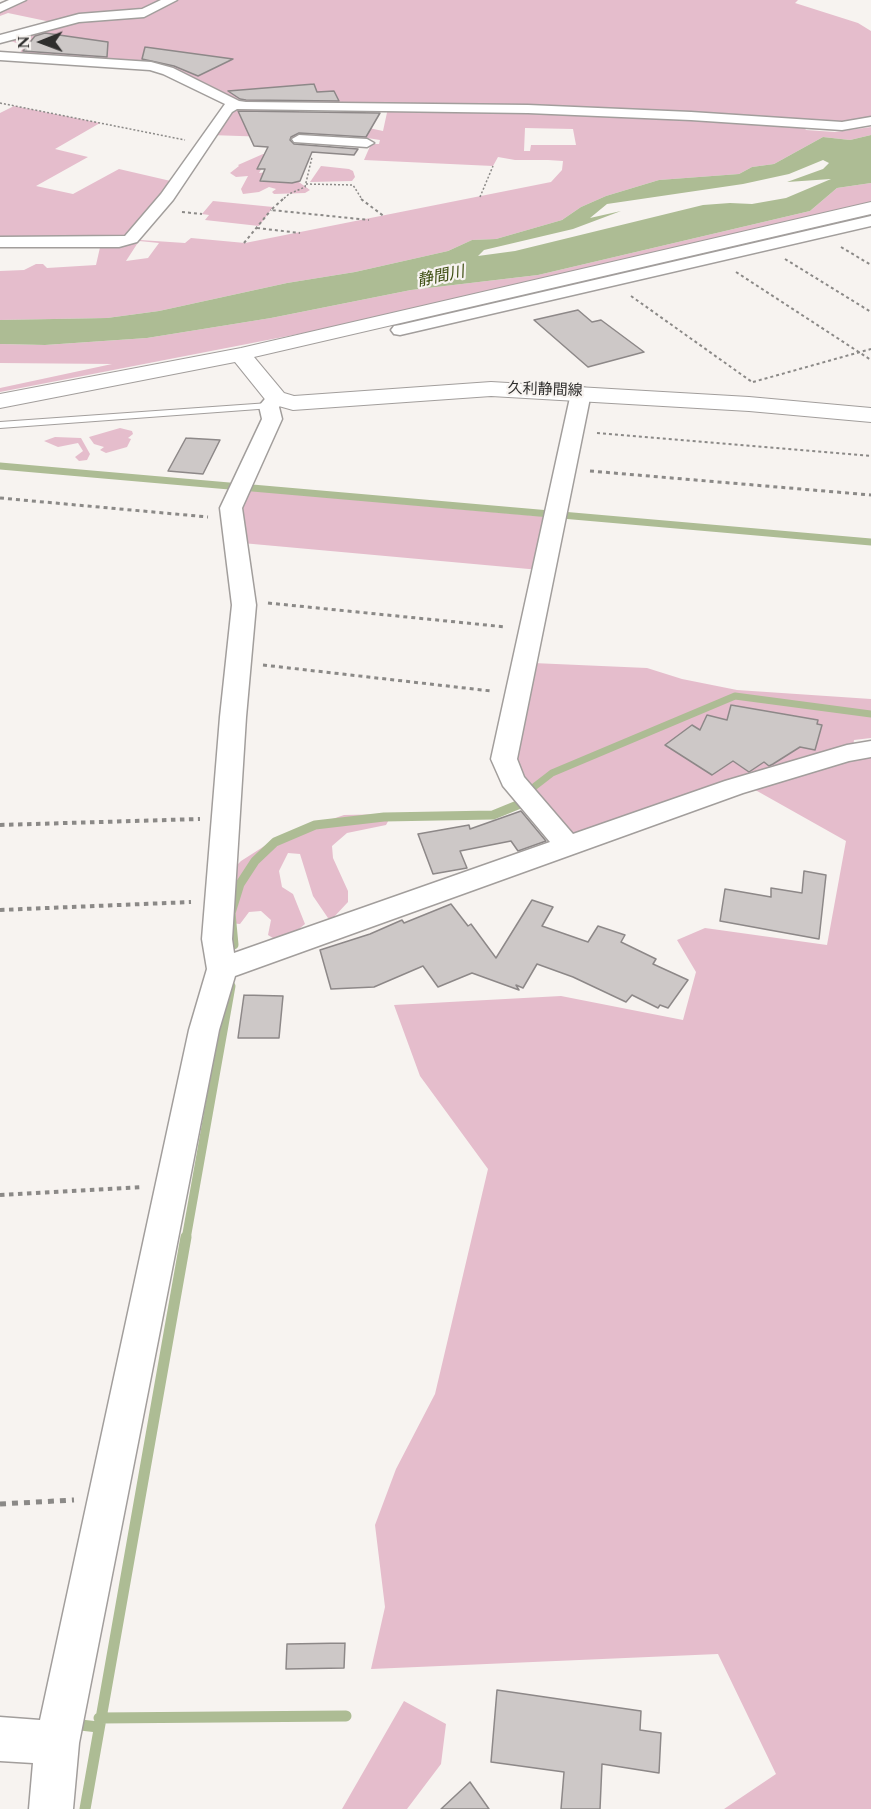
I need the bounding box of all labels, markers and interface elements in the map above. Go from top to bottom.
north arrow [12,12,72,72]
text: N [12,36,36,49]
water label: 静間川 [416,264,466,292]
street label: 久利静間線 [507,381,583,401]

